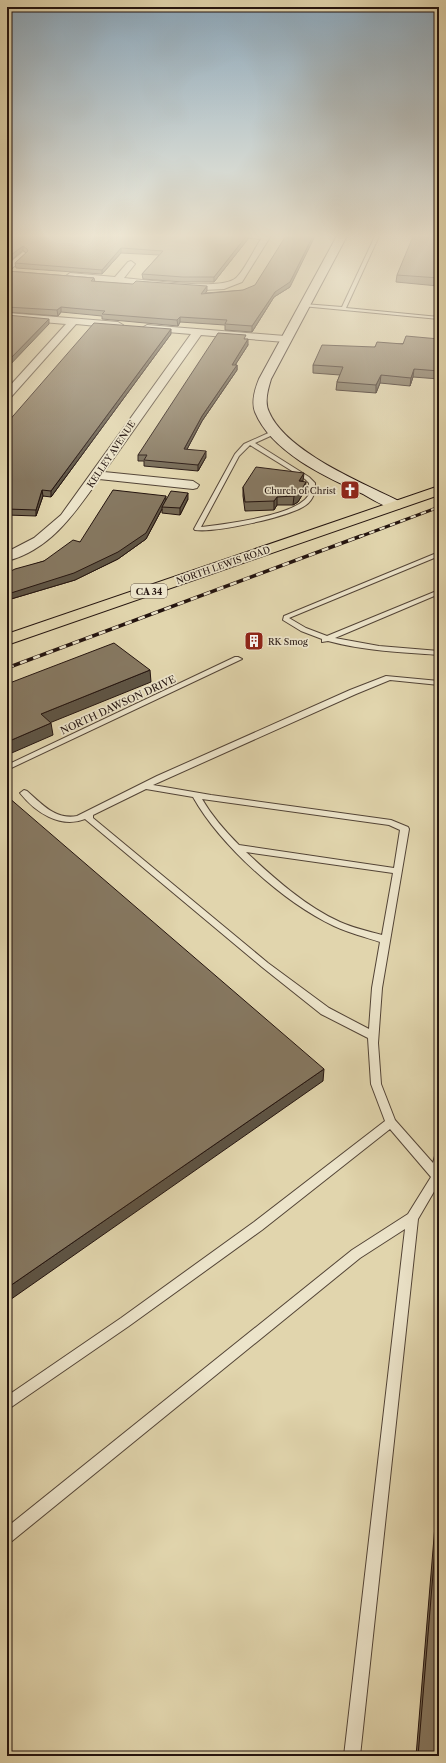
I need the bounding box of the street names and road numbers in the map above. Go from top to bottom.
street label: KELLEY AVENUE [84,418,138,490]
street label: NORTH LEWIS ROAD [175,544,271,586]
road number: CA 34 [131,584,167,598]
street label: NORTH DAWSON DRIVE [58,673,178,737]

